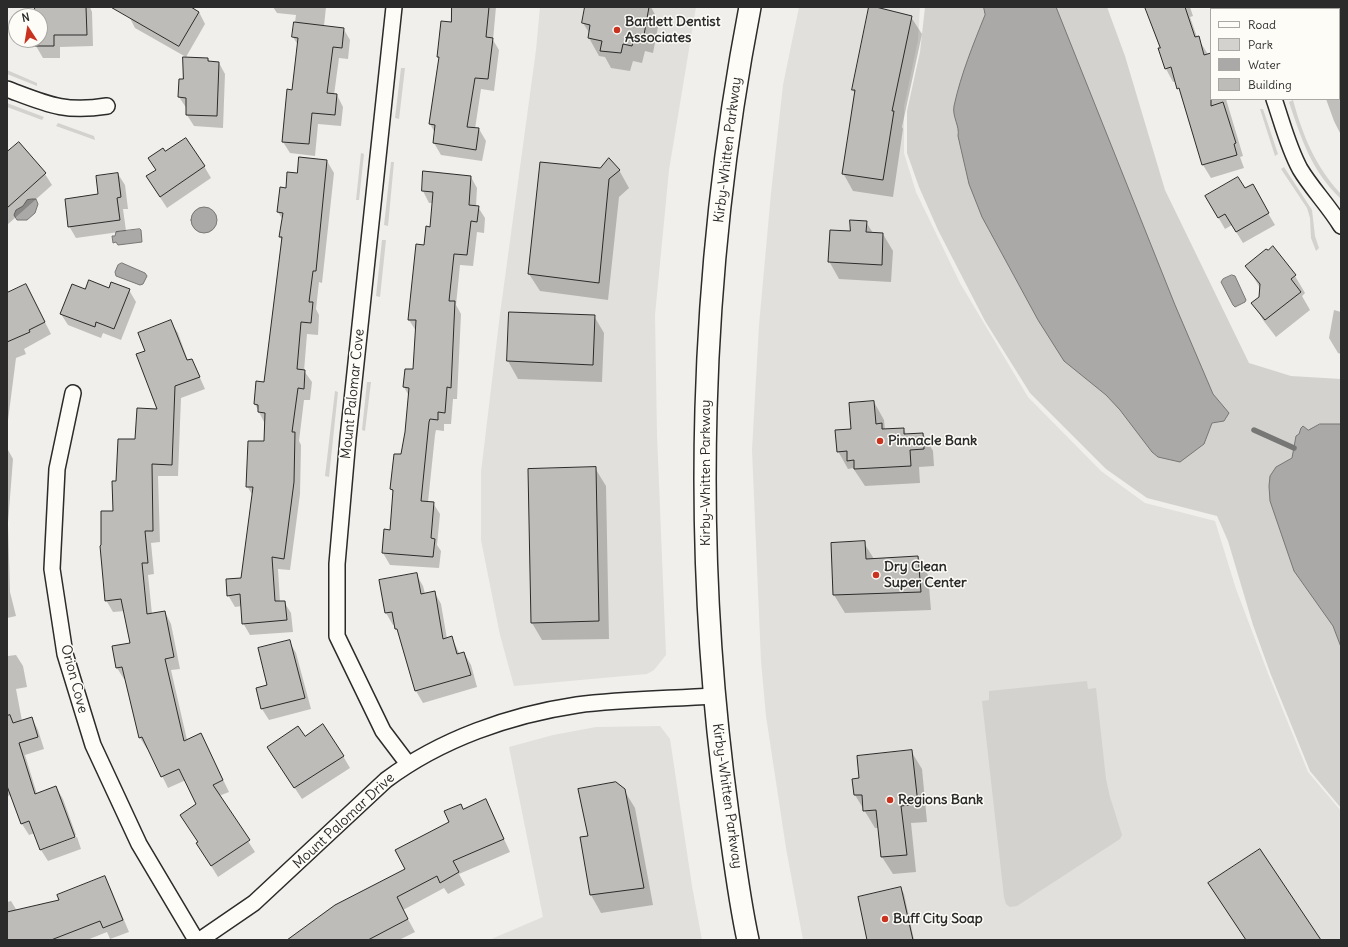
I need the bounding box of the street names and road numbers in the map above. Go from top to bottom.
street label: Kirby-Whitten Parkway [711,76,745,224]
street label: Mount Palomar Cove [338,328,368,460]
street label: Kirby-Whitten Parkway [698,400,714,546]
street label: Orion Cove [57,643,91,715]
street label: Kirby-Whitten Parkway [708,722,746,870]
street label: Mount Palomar Drive [290,770,398,872]

